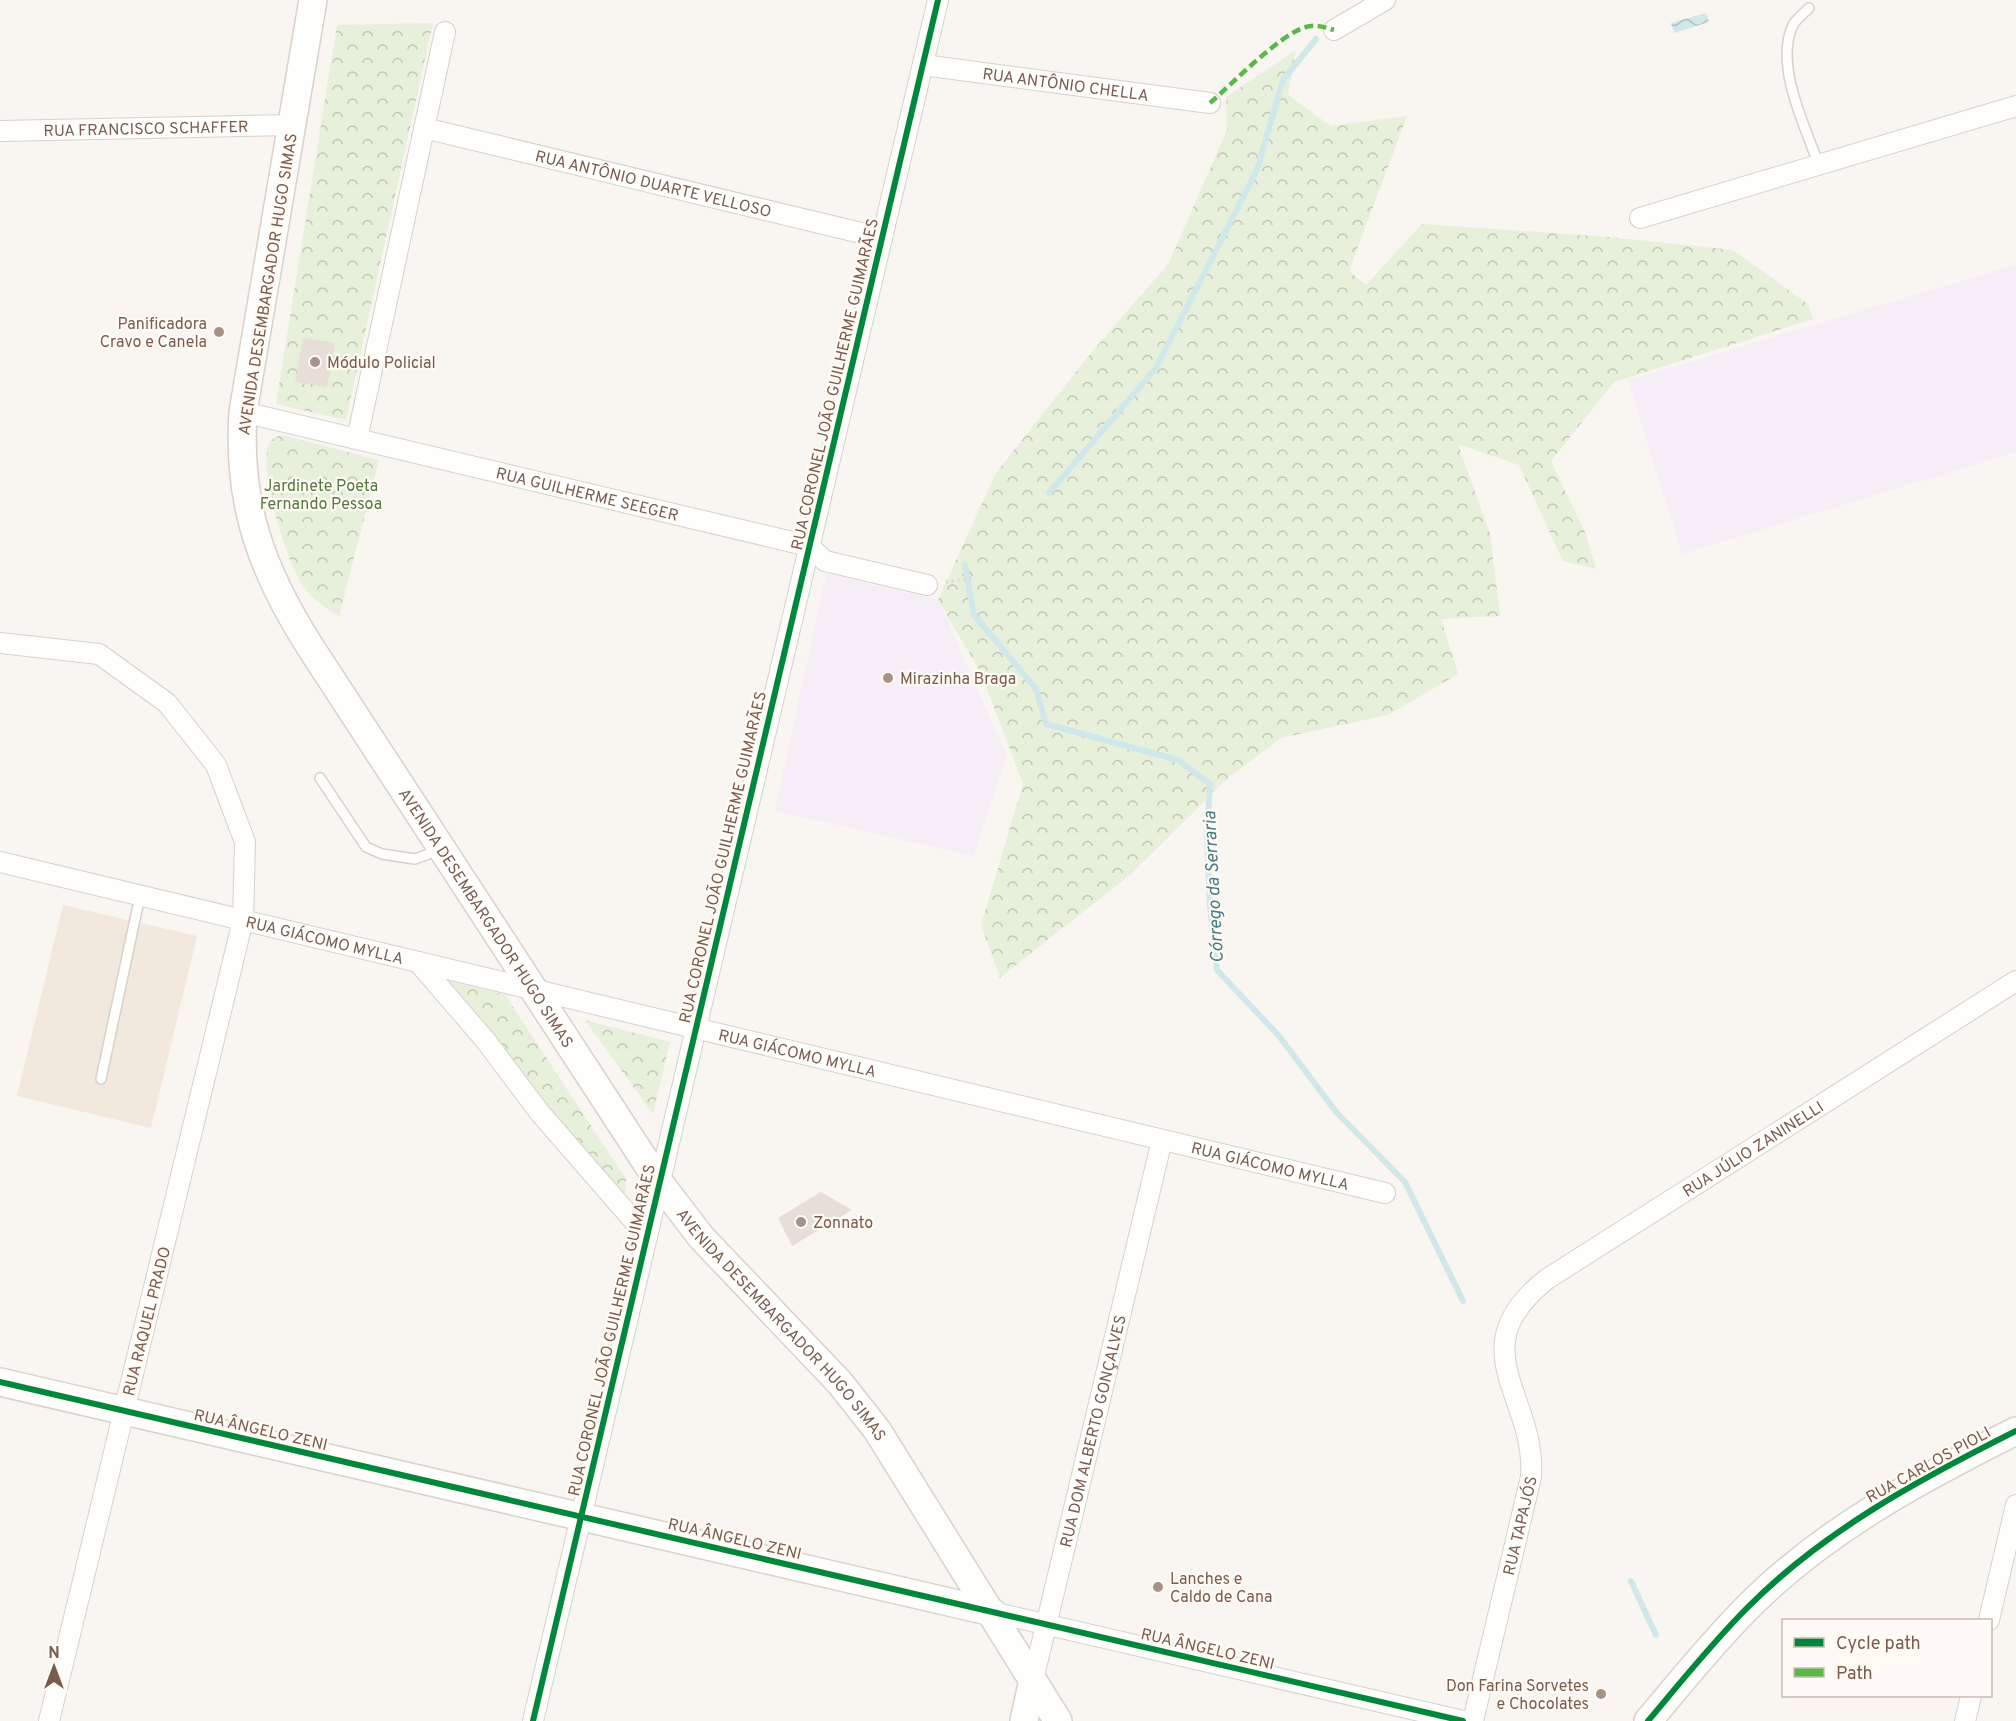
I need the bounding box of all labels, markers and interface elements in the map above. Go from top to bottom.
street label: RUA ANTÔNIO CHELLA [981,65,1150,107]
street label: RUA FRANCISCO SCHAFFER [43,118,249,142]
street label: AVENIDA DESEMBARGADOR HUGO SIMAS [235,132,303,437]
street label: RUA ANTÔNIO DUARTE VELLOSO [533,147,773,223]
street label: RUA CORONEL JOÃO GUILHERME GUIMARÃES [785,216,884,552]
place label: Panificadora Cravo e Canela [100,315,207,353]
marker: Panificadora Cravo e Canela [212,325,226,339]
place label: Módulo Policial [327,354,436,374]
marker: Módulo Policial [308,355,322,369]
street label: RUA GUILHERME SEEGER [494,464,680,527]
park label: Jardinete Poeta Fernando Pessoa [260,477,382,515]
place label: Mirazinha Braga [900,670,1016,690]
marker: Mirazinha Braga [881,671,895,685]
street label: RUA CORONEL JOÃO GUILHERME GUIMARÃES [673,689,772,1025]
street label: AVENIDA DESEMBARGADOR HUGO SIMAS [393,785,577,1052]
water label: Córrego da Serraria [1199,810,1230,964]
street label: RUA GIÁCOMO MYLLA [243,913,406,970]
street label: RUA GIÁCOMO MYLLA [716,1026,878,1083]
street label: RUA JÚLIO ZANINELLI [1679,1098,1828,1202]
street label: RUA GIÁCOMO MYLLA [1189,1139,1351,1196]
street label: RUA CORONEL JOÃO GUILHERME GUIMARÃES [562,1162,661,1498]
street label: AVENIDA DESEMBARGADOR HUGO SIMAS [671,1205,889,1445]
place label: Zonnato [813,1214,873,1234]
marker: Zonnato [794,1215,808,1229]
street label: RUA RAQUEL PRADO [120,1245,176,1398]
street label: RUA DOM ALBERTO GONÇALVES [1057,1313,1132,1550]
street label: RUA ÂNGELO ZENI [192,1404,330,1456]
street label: RUA CARLOS PIOLI [1863,1423,1995,1508]
street label: RUA TAPAJÓS [1500,1474,1543,1578]
street label: RUA ÂNGELO ZENI [666,1513,804,1565]
place label: Lanches e Caldo de Cana [1170,1570,1272,1608]
marker: Lanches e Caldo de Cana [1151,1580,1165,1594]
legend [1782,1619,1992,1697]
street label: RUA ÂNGELO ZENI [1139,1623,1277,1675]
text: Cycle path [1836,1633,1921,1656]
north arrow [24,1637,84,1697]
text: N [48,1644,60,1664]
text: Path [1836,1663,1873,1686]
place label: Don Farina Sorvetes e Chocolates [1446,1677,1589,1715]
marker: Don Farina Sorvetes e Chocolates [1594,1687,1608,1701]

